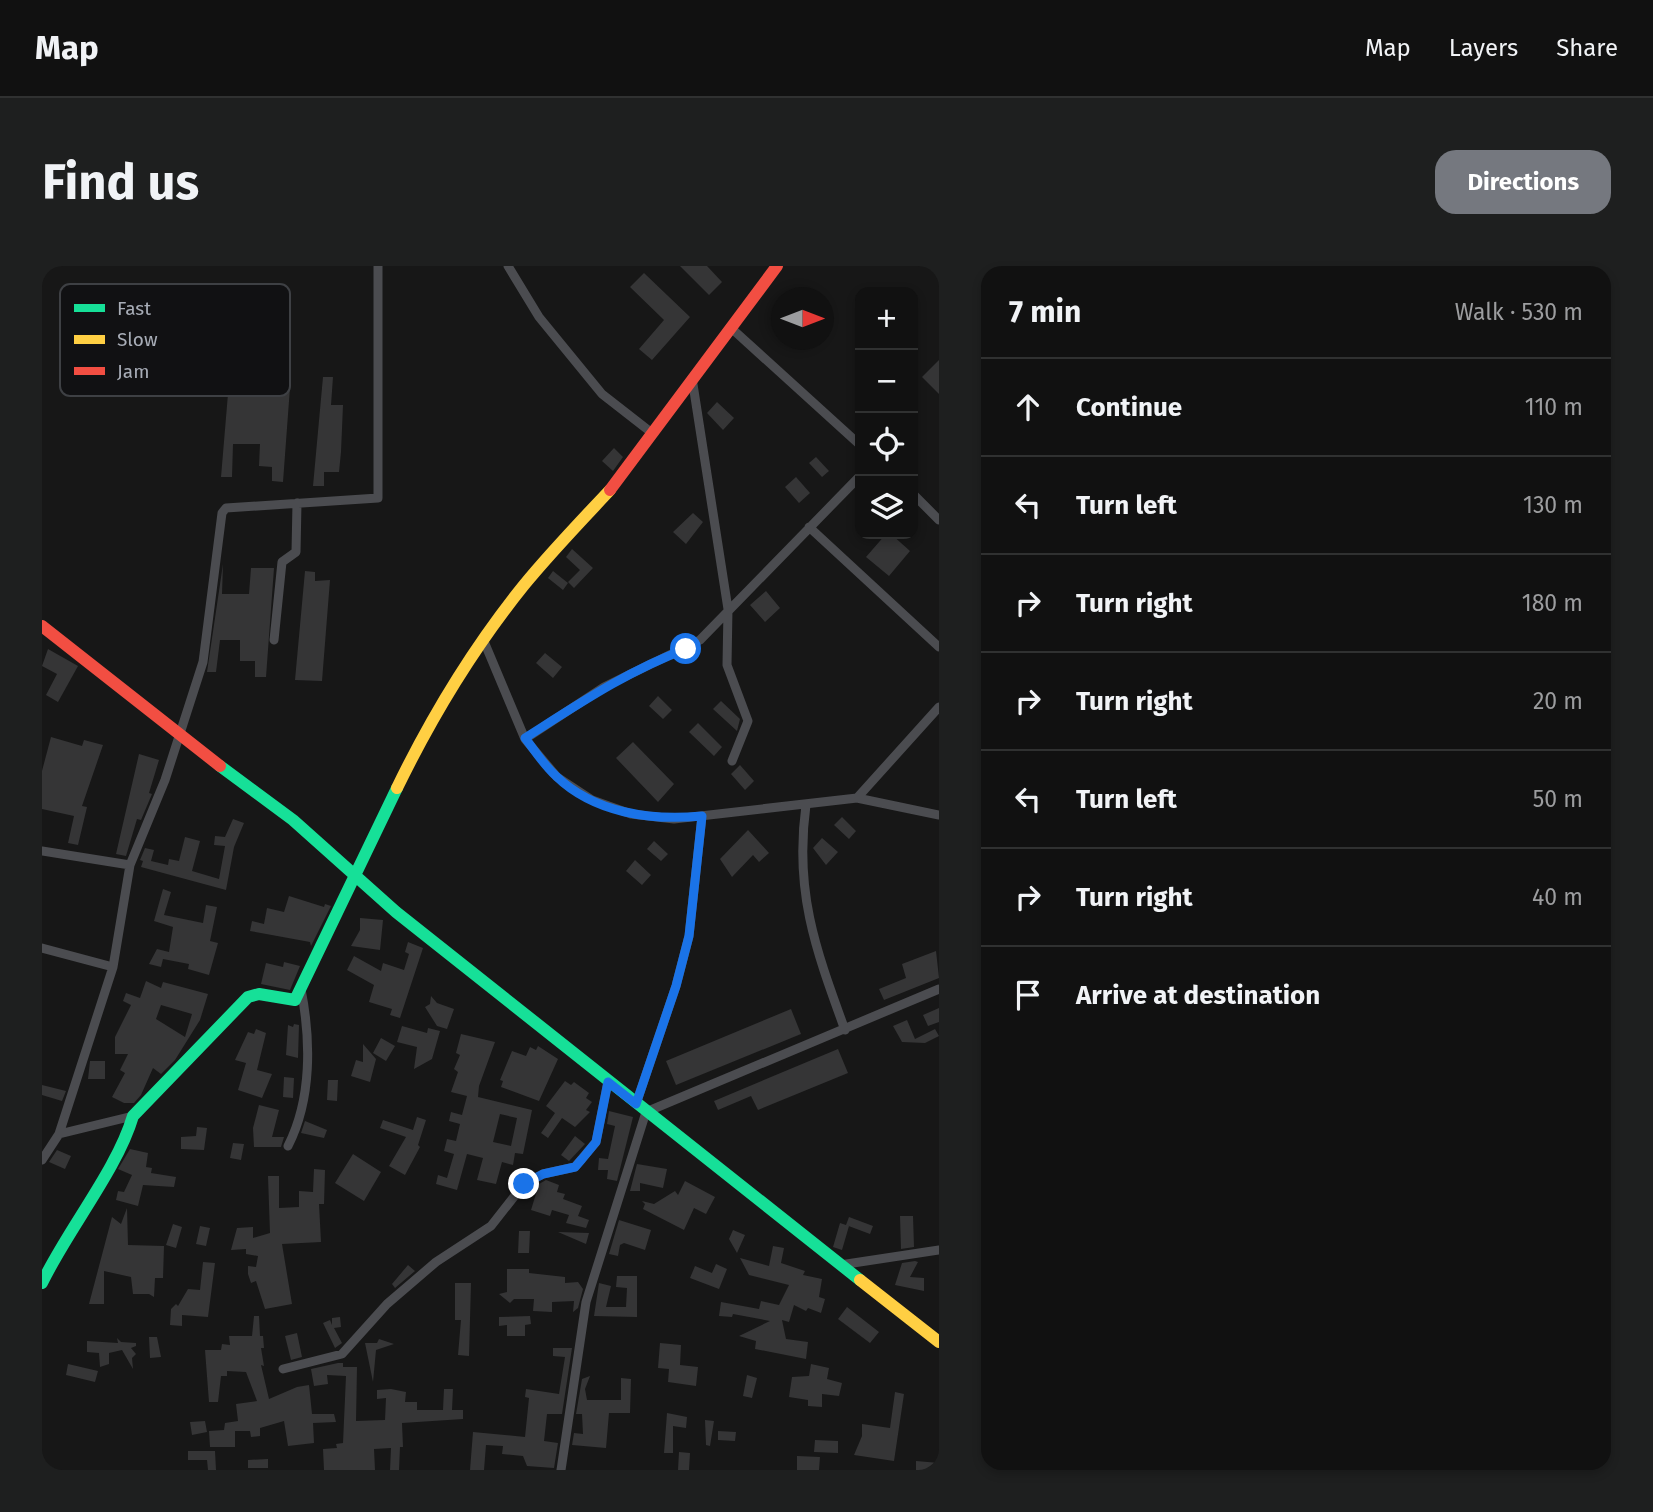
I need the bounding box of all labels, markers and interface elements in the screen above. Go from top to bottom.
text: Map [35,28,99,68]
text: Map [1365,34,1411,62]
text: Layers [1449,34,1518,62]
text: Share [1556,34,1618,62]
button: Directions [1435,150,1611,214]
text: Find us [42,153,199,212]
legend [60,284,290,396]
north arrow [771,287,834,350]
map controls [855,287,918,539]
button: + [855,287,918,350]
text: 7 min [1009,294,1081,330]
text: Fast [117,297,151,320]
text: Walk · 530 m [1455,298,1583,326]
text: Slow [117,328,158,351]
button: − [855,350,918,413]
text: Jam [117,360,149,383]
icon: ahead [1009,388,1047,426]
text: Continue [1076,392,1182,423]
text: 110 m [1525,393,1583,421]
button: locate [855,413,918,476]
button: layers [855,476,918,539]
icon: left [1009,486,1047,524]
text: Turn left [1076,490,1177,521]
text: 130 m [1523,491,1583,519]
icon: right [1009,584,1047,622]
text: Turn right [1076,588,1193,619]
text: 180 m [1522,589,1583,617]
route start [670,633,701,664]
icon: right [1009,682,1047,720]
text: Turn right [1076,686,1193,717]
text: 20 m [1533,687,1583,715]
icon: left [1009,780,1047,818]
text: Turn left [1076,784,1177,815]
text: 50 m [1533,785,1583,813]
icon: right [1009,878,1047,916]
text: Turn right [1076,882,1193,913]
text: 40 m [1532,883,1583,911]
icon: arrive [1009,976,1047,1014]
text: Arrive at destination [1076,980,1320,1011]
route end [508,1168,539,1199]

